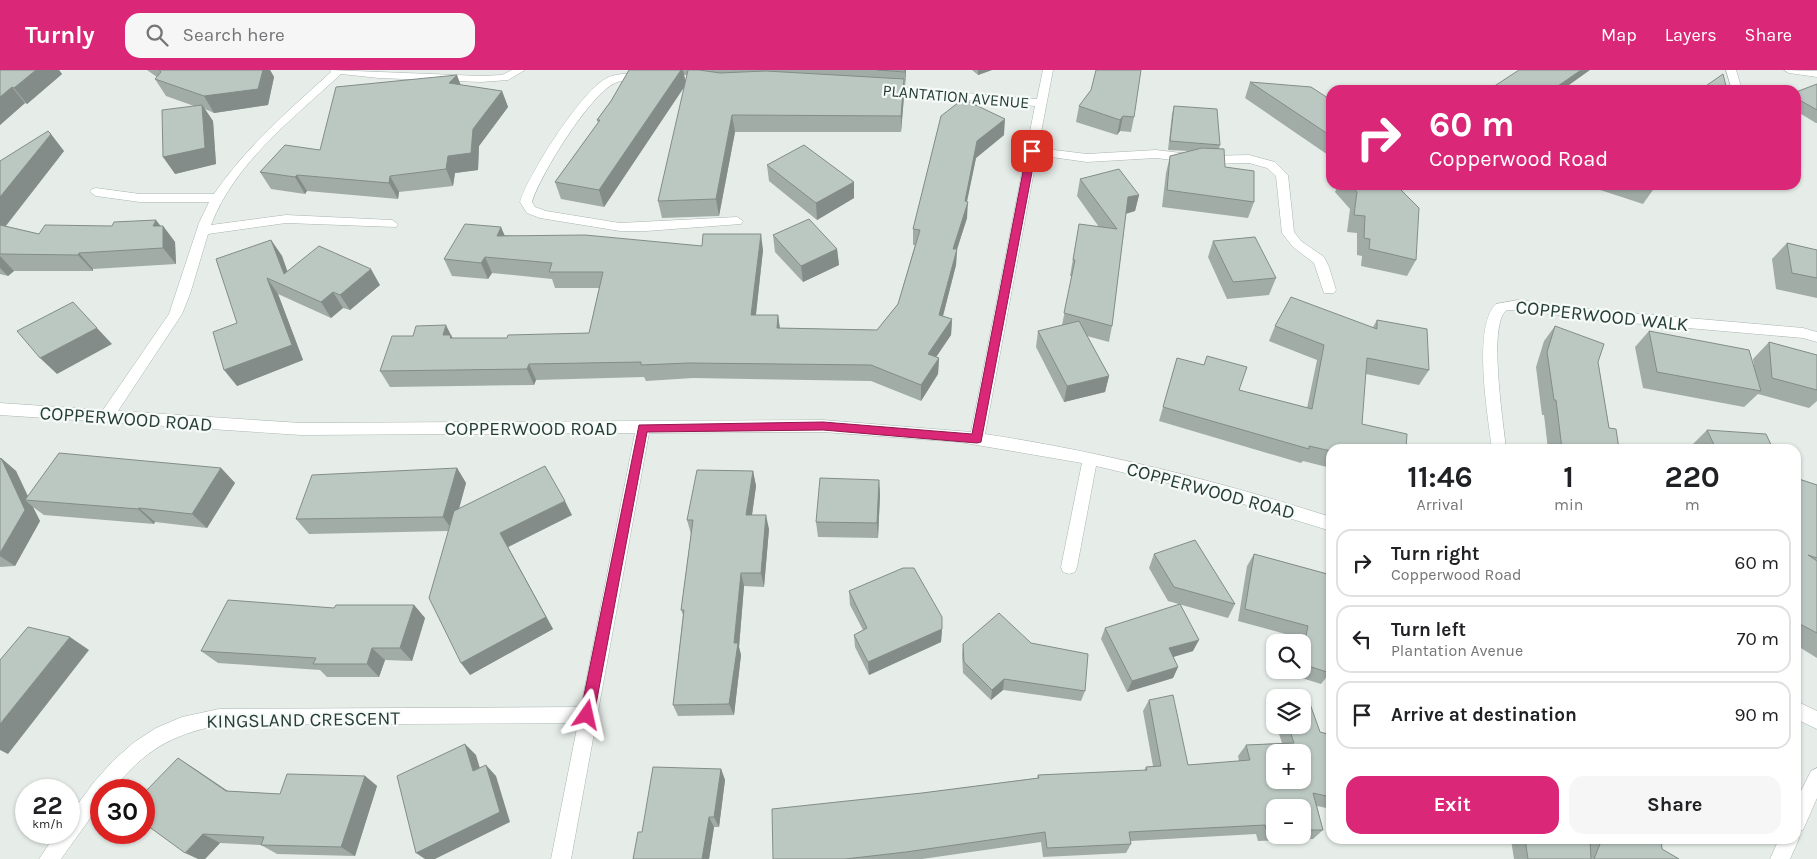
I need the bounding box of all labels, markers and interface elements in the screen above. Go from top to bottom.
search box [125,13,475,58]
text: Turnly [25,21,95,49]
icon: search [143,21,171,49]
text: Search here [183,24,285,46]
text: Map [1601,24,1637,46]
text: Layers [1665,24,1717,46]
text: Share [1745,24,1792,46]
street label: PLANTATION AVENUE [882,81,1030,112]
text: 60 m [1429,104,1514,145]
icon: right [1346,105,1411,170]
pin [1011,130,1053,172]
icon: arrive [1018,137,1046,165]
text: Copperwood Road [1429,146,1608,172]
street label: COPPERWOOD WALK [1514,296,1690,336]
street label: COPPERWOOD ROAD [39,402,213,436]
street label: COPPERWOOD ROAD [444,418,618,440]
street label: COPPERWOOD ROAD [1124,458,1297,524]
text: 11:46 [1407,459,1473,495]
text: 1 [1563,459,1574,495]
text: 220 [1665,459,1720,495]
text: Arrival [1417,495,1463,514]
text: min [1554,495,1583,514]
text: m [1685,495,1700,514]
text: Turn right [1391,543,1480,565]
icon: right [1348,549,1376,577]
text: 60 m [1735,552,1779,574]
text: Copperwood Road [1391,565,1521,584]
text: Turn left [1391,619,1466,641]
icon: left [1348,625,1376,653]
text: 70 m [1737,628,1779,650]
map controls [1266,634,1311,844]
button: search [1266,634,1311,679]
text: Plantation Avenue [1391,641,1523,660]
position arrow [560,688,612,740]
button: layers [1266,689,1311,734]
icon: arrive [1348,701,1376,729]
text: Arrive at destination [1391,704,1577,726]
text: 90 m [1734,704,1779,726]
street label: KINGSLAND CRESCENT [206,707,401,733]
button: + [1266,744,1311,789]
button: Exit [1346,776,1559,834]
button: Share [1569,776,1781,834]
speed limit sign: 30 [90,779,155,844]
text: 22 [32,791,63,820]
button: − [1266,799,1311,844]
text: km/h [32,817,63,831]

